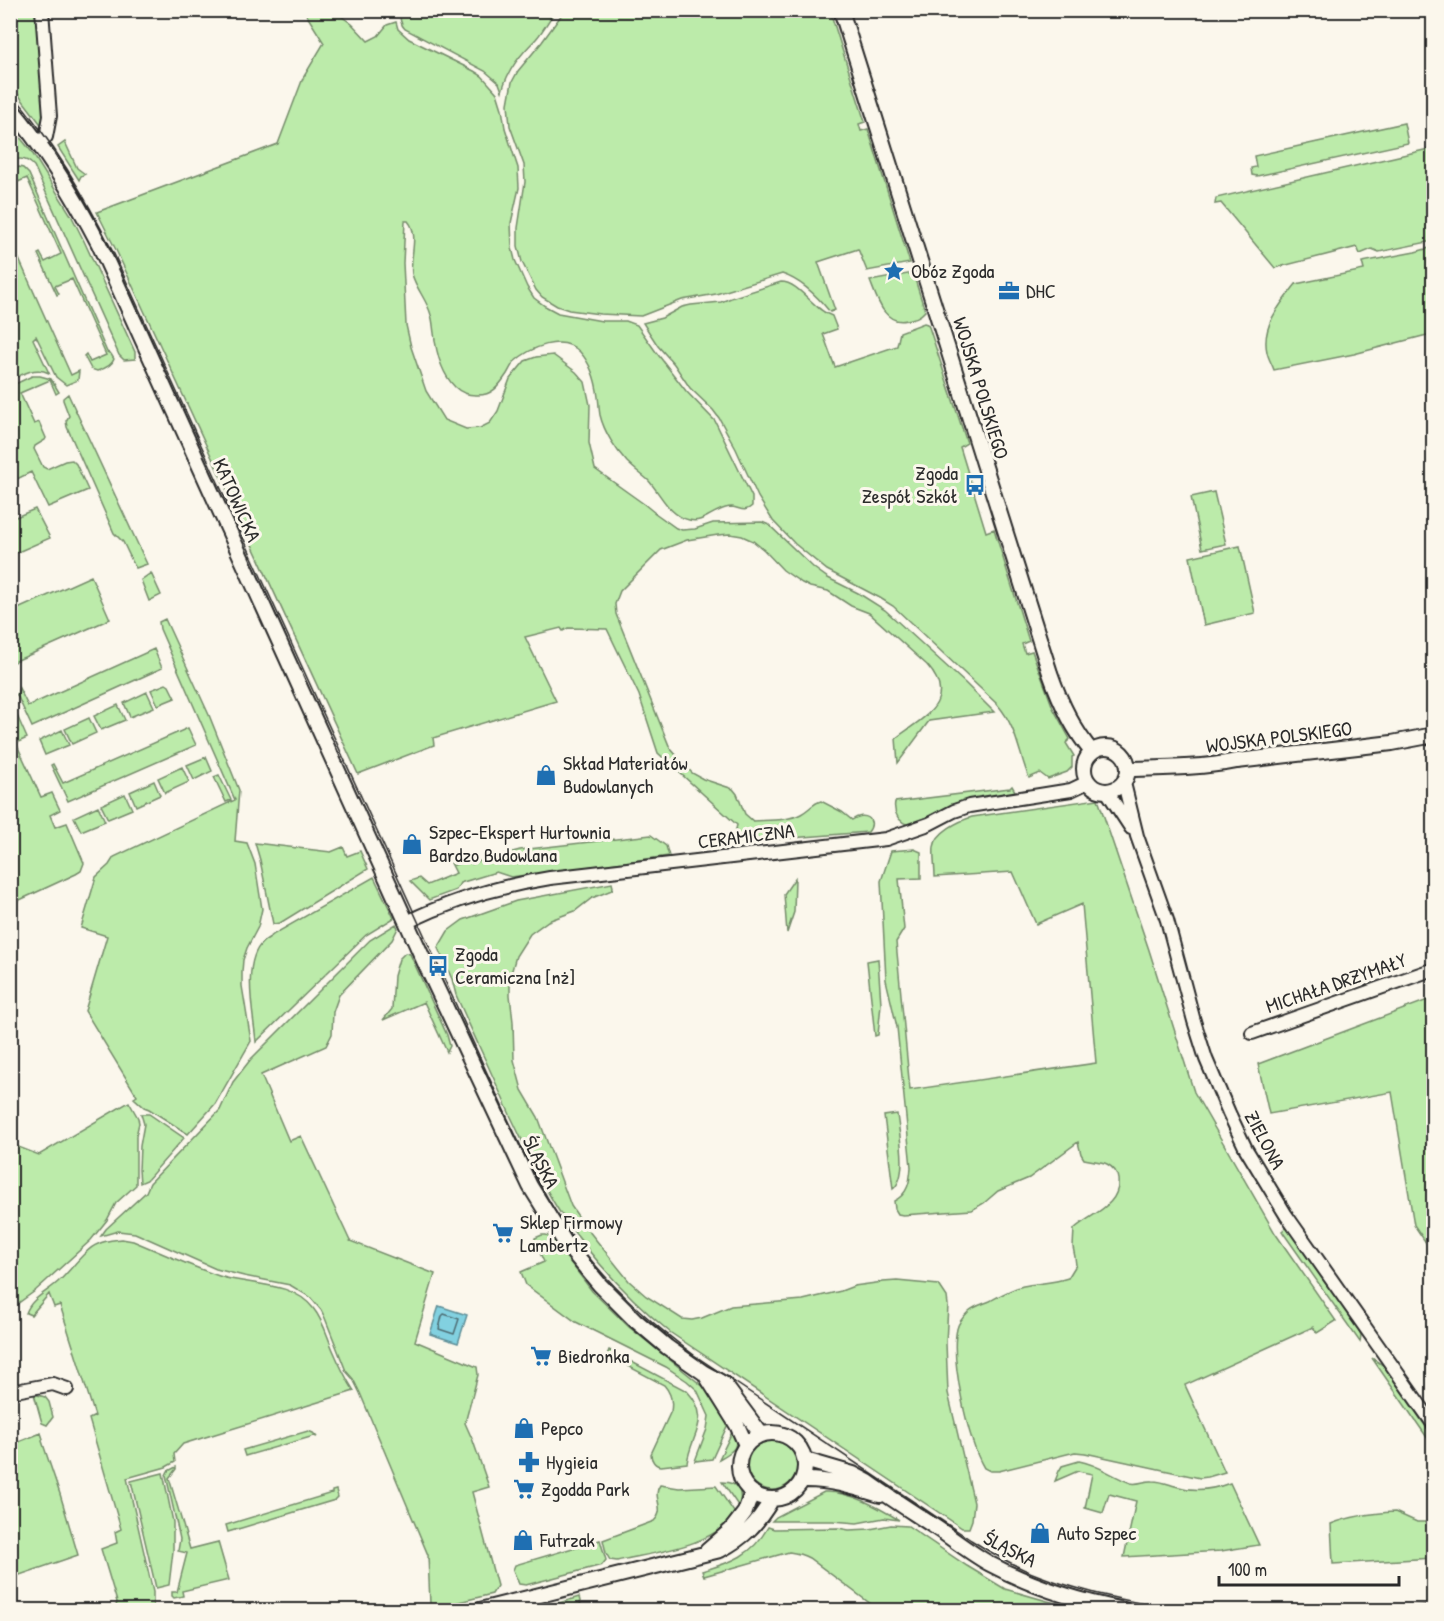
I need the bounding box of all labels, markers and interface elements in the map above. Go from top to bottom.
place label: Obóz Zgoda [911,257,994,284]
place icon: Obóz Zgoda [882,259,906,283]
place label: DHC [1026,277,1056,304]
office icon: DHC [997,279,1021,303]
street label: WOJSKA POLSKIEGO [947,314,1016,462]
street label: KATOWICKA [207,454,268,546]
place label: Zgoda Zespół Szkół [862,459,958,509]
bus stop icon: Zgoda Zespół Szkół [963,473,987,497]
street label: WOJSKA POLSKIEGO [1204,714,1353,759]
place label: Skład Materiałów Budowlanych [563,749,688,799]
shop icon: Skład Materiałów Budowlanych [534,763,558,787]
street label: CERAMICZNA [696,816,796,855]
place label: Szpec-Ekspert Hurtownia Bardzo Budowlana [429,818,610,868]
shop icon: Szpec-Ekspert Hurtownia Bardzo Budowlana [400,832,424,856]
place label: Zgoda Ceramiczna [nż] [455,940,575,990]
street label: MICHAŁA DRZYMAŁY [1262,946,1410,1019]
bus stop icon: Zgoda Ceramiczna [nż] [426,954,450,978]
street label: ZIELONA [1239,1106,1292,1174]
street label: ŚLĄSKA [517,1131,566,1193]
place label: Sklep Firmowy Lambertz [520,1208,623,1258]
supermarket icon: Sklep Firmowy Lambertz [491,1221,515,1245]
place label: Biedronka [558,1342,629,1369]
supermarket icon: Biedronka [529,1344,553,1368]
place label: Pepco [541,1414,583,1441]
shop icon: Pepco [512,1416,536,1440]
place label: Hygieia [546,1448,598,1475]
pharmacy icon: Hygieia [517,1450,541,1474]
place label: Zgodda Park [541,1475,630,1502]
supermarket icon: Zgodda Park [512,1477,536,1501]
place label: Auto Szpec [1057,1519,1137,1546]
shop icon: Auto Szpec [1028,1521,1052,1545]
street label: ŚLĄSKA [979,1524,1041,1573]
place label: Futrzak [539,1526,595,1553]
shop icon: Futrzak [511,1528,535,1552]
scale bar [1219,1549,1399,1587]
text: 100 m [1228,1557,1267,1582]

